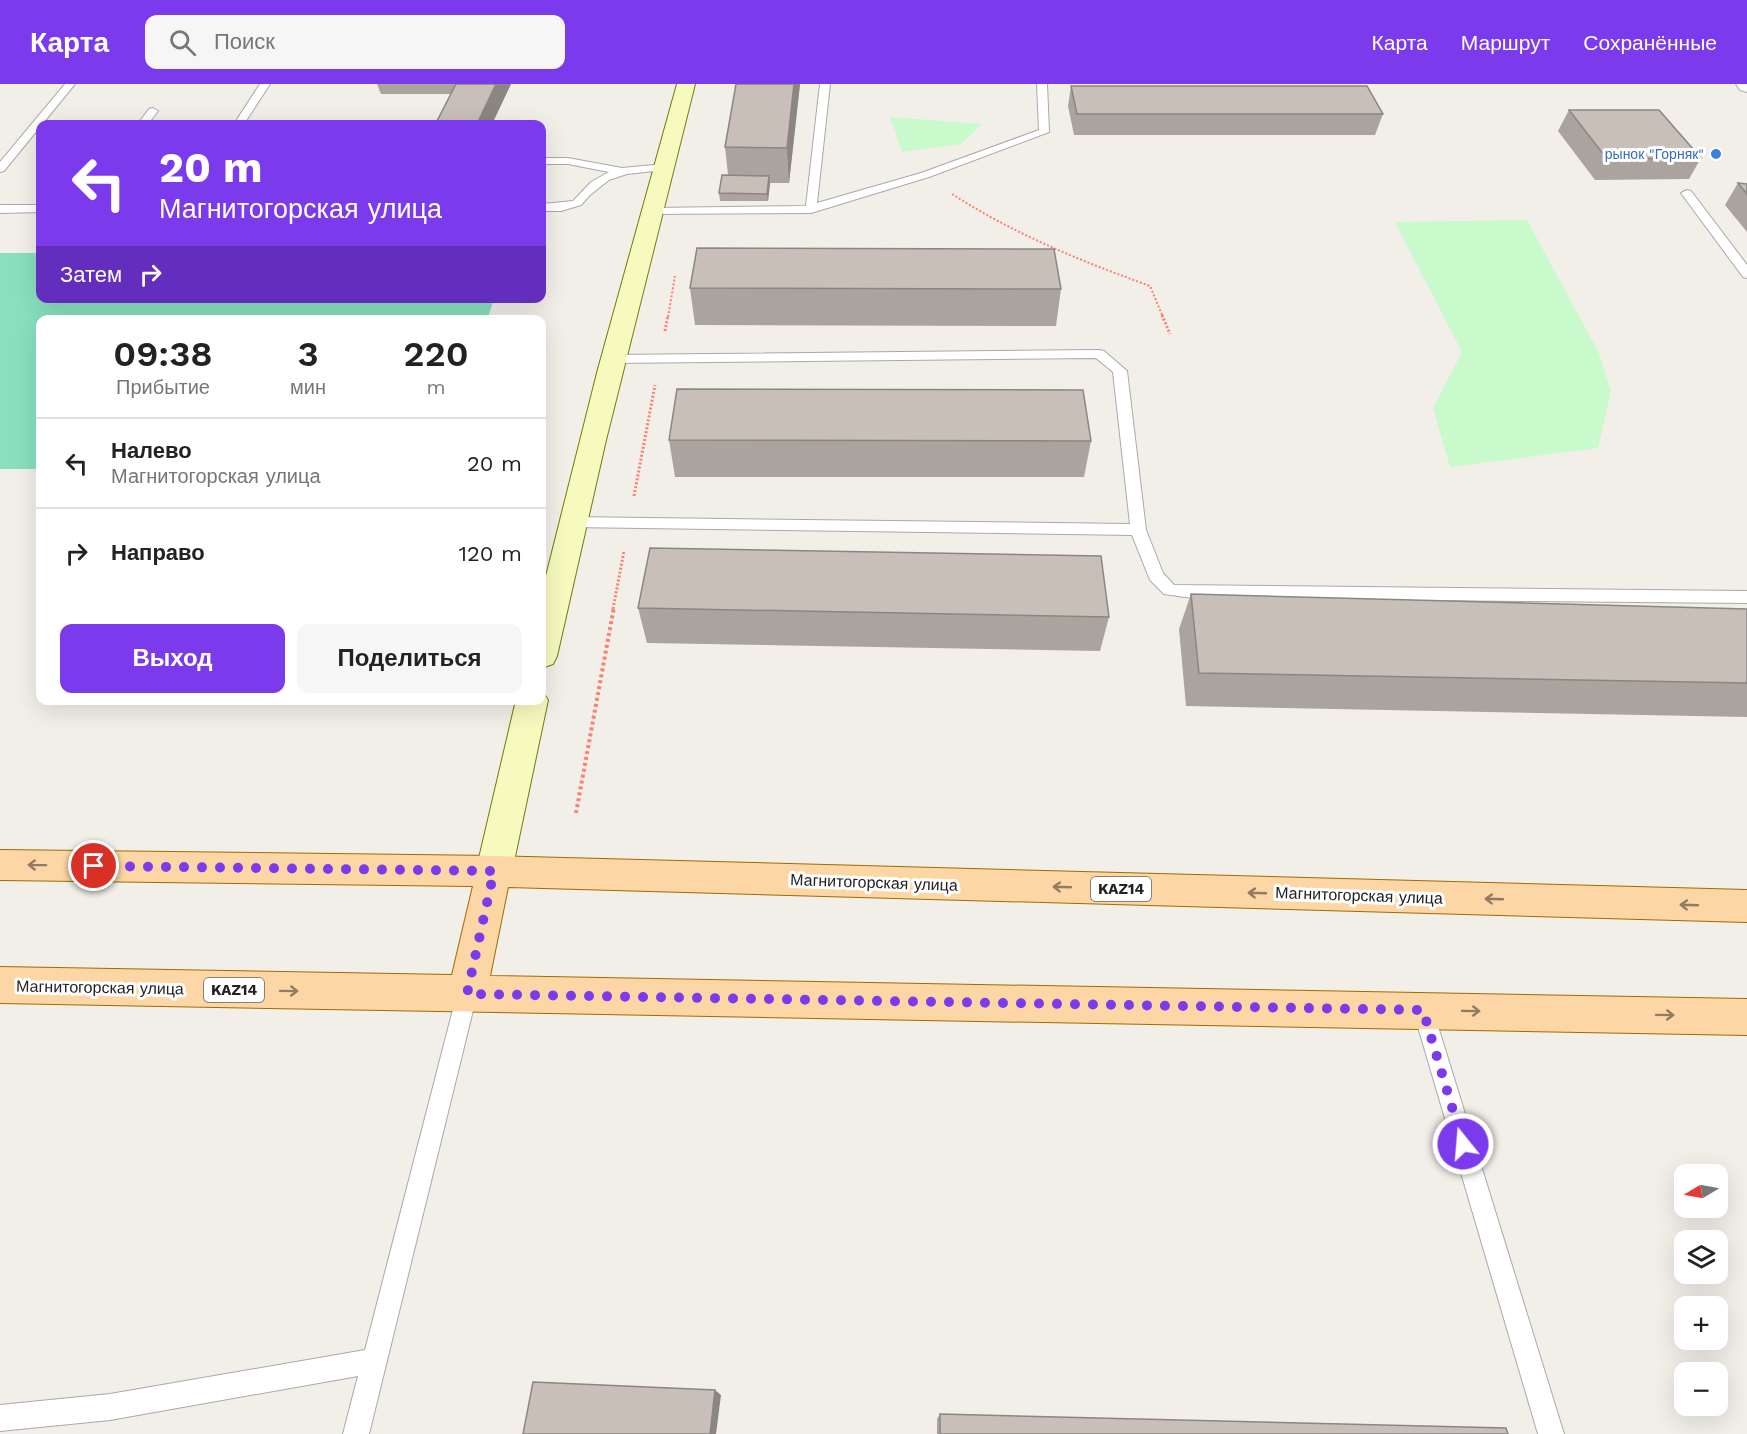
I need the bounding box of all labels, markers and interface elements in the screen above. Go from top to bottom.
search box [145,15,565,69]
text: Карта [30,26,109,59]
icon: search [166,26,199,59]
text: Поиск [214,29,275,54]
text: Карта [1372,30,1428,55]
text: Маршрут [1461,30,1550,55]
text: Сохранённые [1583,30,1717,55]
text: 20 m [159,143,263,192]
icon: left [60,144,138,222]
place label: рынок "Горняк" [1605,146,1704,162]
marker: рынок "Горняк" [1709,147,1723,161]
text: Магнитогорская улица [159,193,442,225]
icon: right [134,258,167,291]
text: Затем [60,262,122,287]
text: 09:38 [113,333,213,375]
text: 3 [297,333,319,375]
text: 220 [403,333,469,375]
text: Прибытие [116,375,210,399]
text: мин [290,375,326,399]
text: m [426,375,446,399]
text: Налево [111,438,192,463]
icon: left [60,447,93,480]
text: 20 m [467,451,522,476]
text: Магнитогорская улица [111,464,321,488]
icon: right [60,537,93,570]
text: Направо [111,540,205,565]
text: 120 m [458,541,522,566]
button: Выход [60,624,285,693]
button: Поделиться [297,624,522,693]
pin [68,840,119,891]
icon: arrive [77,849,110,882]
one-way arrow [27,860,47,871]
street label: Магнитогорская улица [790,870,958,895]
road number: KAZ14 [1091,877,1151,901]
one-way arrow [1052,881,1072,893]
street label: Магнитогорская улица [1275,883,1443,908]
one-way arrow [1247,887,1267,898]
one-way arrow [1484,893,1504,905]
one-way arrow [1679,899,1699,910]
street label: Магнитогорская улица [16,977,184,998]
road number: KAZ14 [204,978,264,1002]
one-way arrow [279,985,299,997]
one-way arrow [1460,1005,1480,1017]
one-way arrow [1655,1009,1675,1021]
position arrow [1431,1112,1495,1176]
north arrow [1674,1164,1728,1218]
map controls [1674,1164,1728,1416]
button: layers [1674,1230,1728,1284]
button: + [1674,1296,1728,1350]
button: − [1674,1362,1728,1416]

